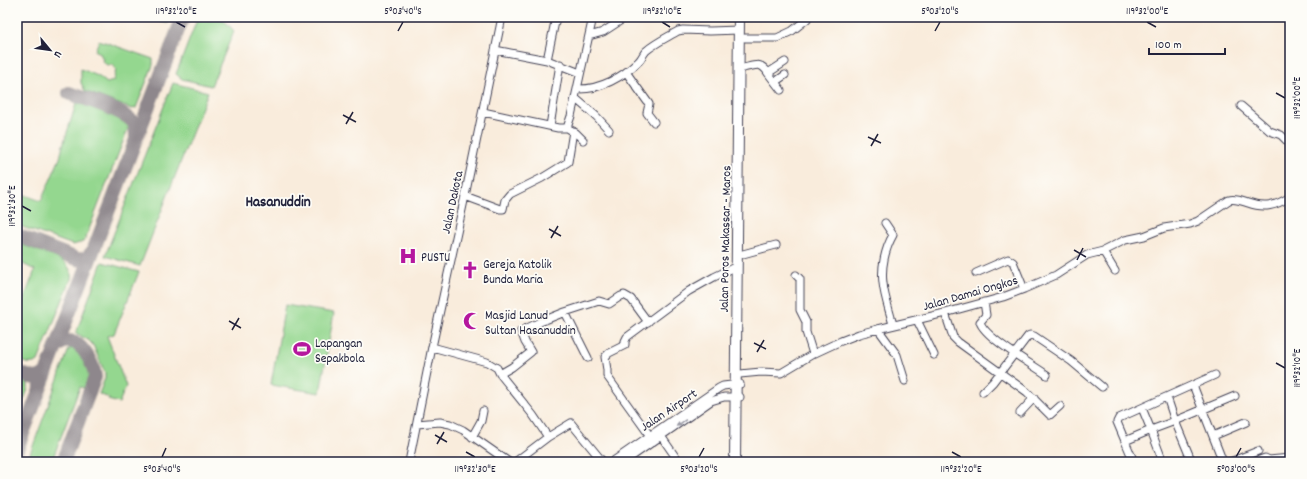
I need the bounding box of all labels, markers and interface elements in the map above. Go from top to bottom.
text: 119°32'20"E [156,5,197,19]
text: 5°03'40"S [384,5,422,19]
text: 119°32'10"E [643,5,682,19]
text: 5°03'20"S [921,5,959,19]
text: 119°32'00"E [1126,5,1168,19]
north arrow [30,30,70,70]
scale bar [1149,30,1225,56]
text: 100 m [1155,37,1182,54]
text: U [49,48,65,60]
text: 119°32'00"E [1291,77,1305,119]
street label: Jalan Poros Makassar - Maros [716,165,737,313]
street label: Jalan Dakota [438,168,470,236]
text: 119°32'30"E [6,185,20,226]
district label: Hasanuddin [245,192,311,214]
hospital icon: PUSTU [398,246,418,266]
place label: PUSTU [421,249,450,268]
place label: Gereja Katolik Bunda Maria [483,256,552,290]
church icon: Gereja Katolik Bunda Maria [460,260,480,280]
street label: Jalan Damai Ongkos [921,272,1020,317]
place label: Masjid Lanud Sultan Hasanuddin [485,307,576,341]
mosque icon: Masjid Lanud Sultan Hasanuddin [462,311,482,331]
place label: Lapangan Sepakbola [315,335,365,369]
sports icon: Lapangan Sepakbola [292,339,312,359]
text: 119°32'10"E [1291,348,1305,387]
street label: Jalan Airport [637,385,702,437]
one-way arrow [675,419,686,427]
text: 5°03'40"S [143,463,181,477]
text: 119°32'30"E [455,463,496,477]
text: 5°03'20"S [680,463,718,477]
text: 119°32'20"E [941,463,982,477]
text: 5°03'00"S [1217,463,1255,477]

